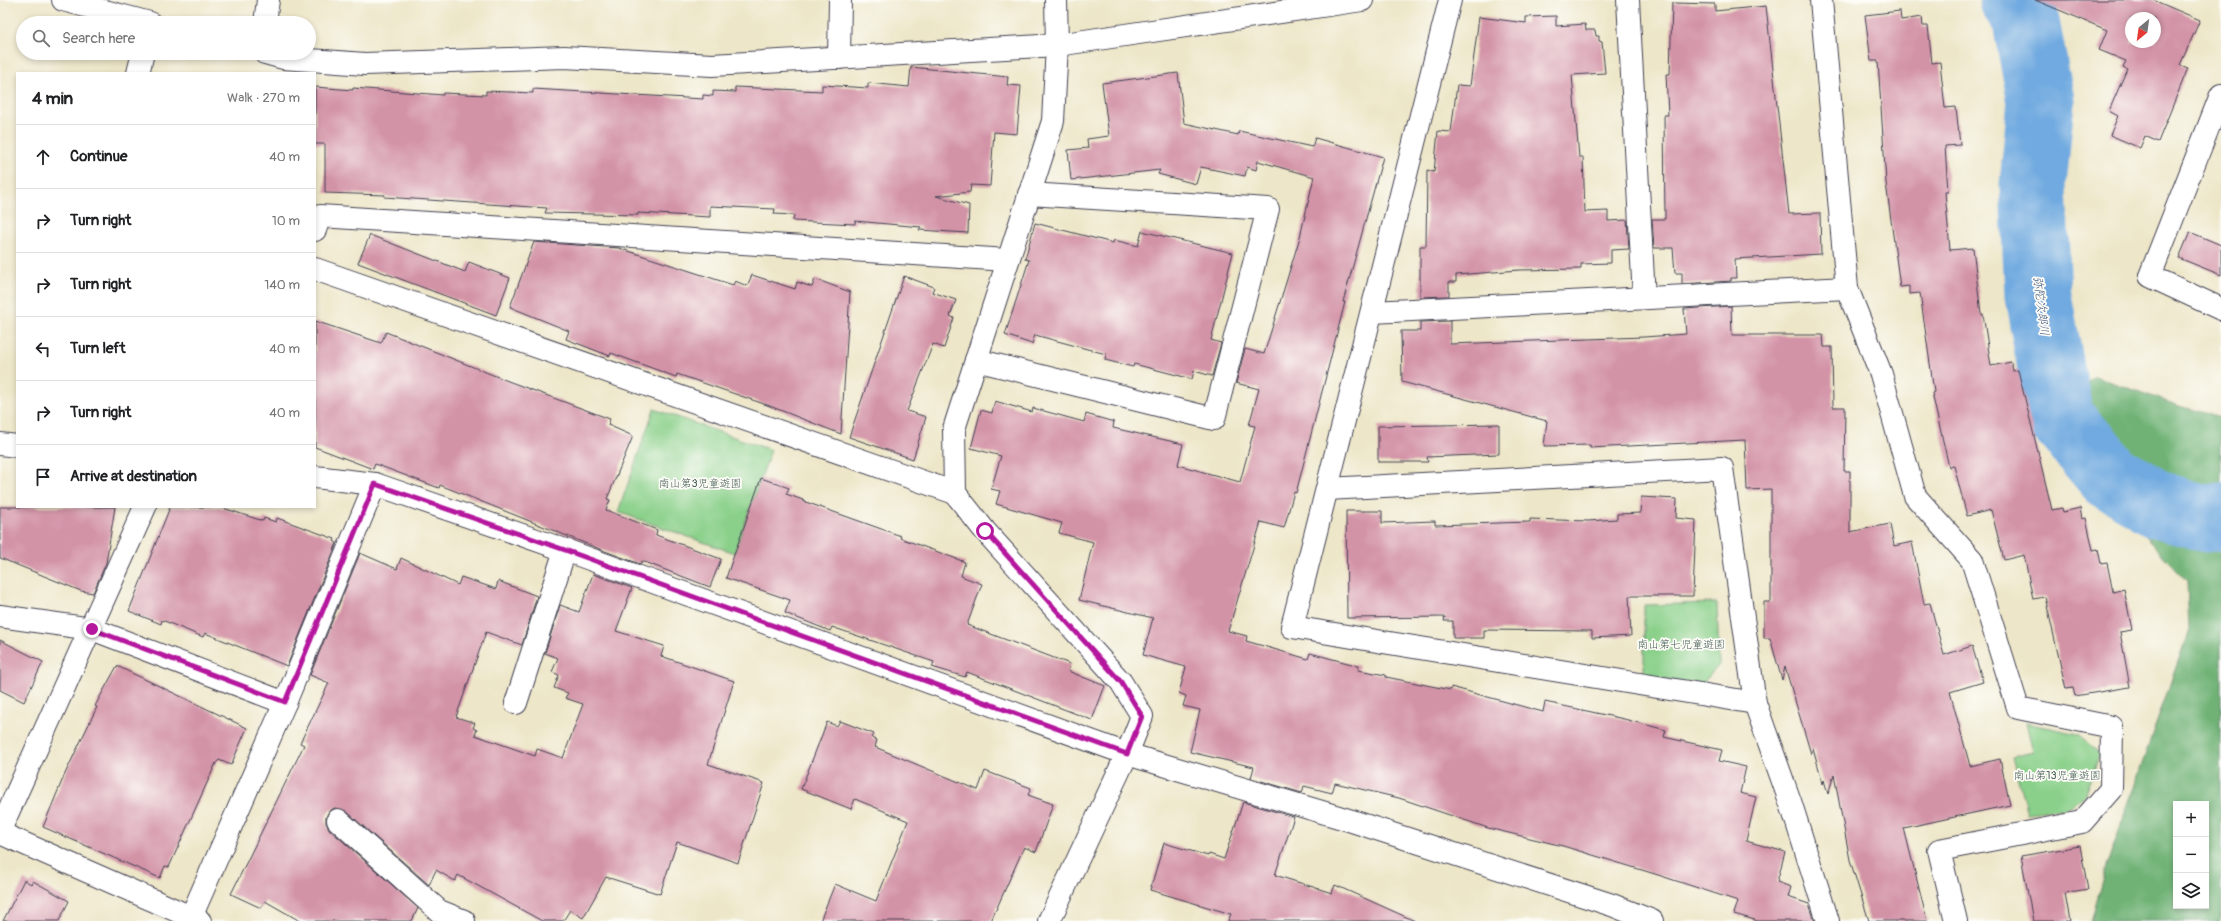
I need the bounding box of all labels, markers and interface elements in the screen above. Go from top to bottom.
north arrow [2125,12,2161,48]
search box [16,16,316,60]
icon: search [30,27,52,49]
text: Search here [62,29,135,48]
text: 4 min [32,88,73,109]
text: Walk · 270 m [227,90,300,106]
icon: ahead [32,146,54,168]
text: Continue [70,147,128,166]
text: 40 m [269,149,300,165]
icon: right [32,210,54,232]
text: Turn right [70,211,131,230]
text: 10 m [272,213,300,229]
icon: right [32,274,54,296]
text: Turn right [70,275,131,294]
water label: 弥陀次郎川 [2030,275,2052,337]
text: 140 m [264,277,300,293]
icon: left [32,338,54,360]
text: Turn left [70,339,126,358]
text: 40 m [269,341,300,357]
icon: right [32,402,54,424]
text: Turn right [70,403,131,422]
text: 40 m [269,405,300,421]
icon: arrive [32,466,54,488]
text: Arrive at destination [70,467,197,486]
park label: 南山第3児童遊園 [658,477,742,490]
route start [976,522,994,540]
route end [83,620,101,638]
park label: 南山第七児童遊園 [1637,638,1725,651]
park label: 南山第13児童遊園 [2013,769,2101,782]
map controls [2173,801,2209,909]
button: + [2173,801,2209,837]
button: − [2173,837,2209,873]
button: layers [2173,873,2209,909]

